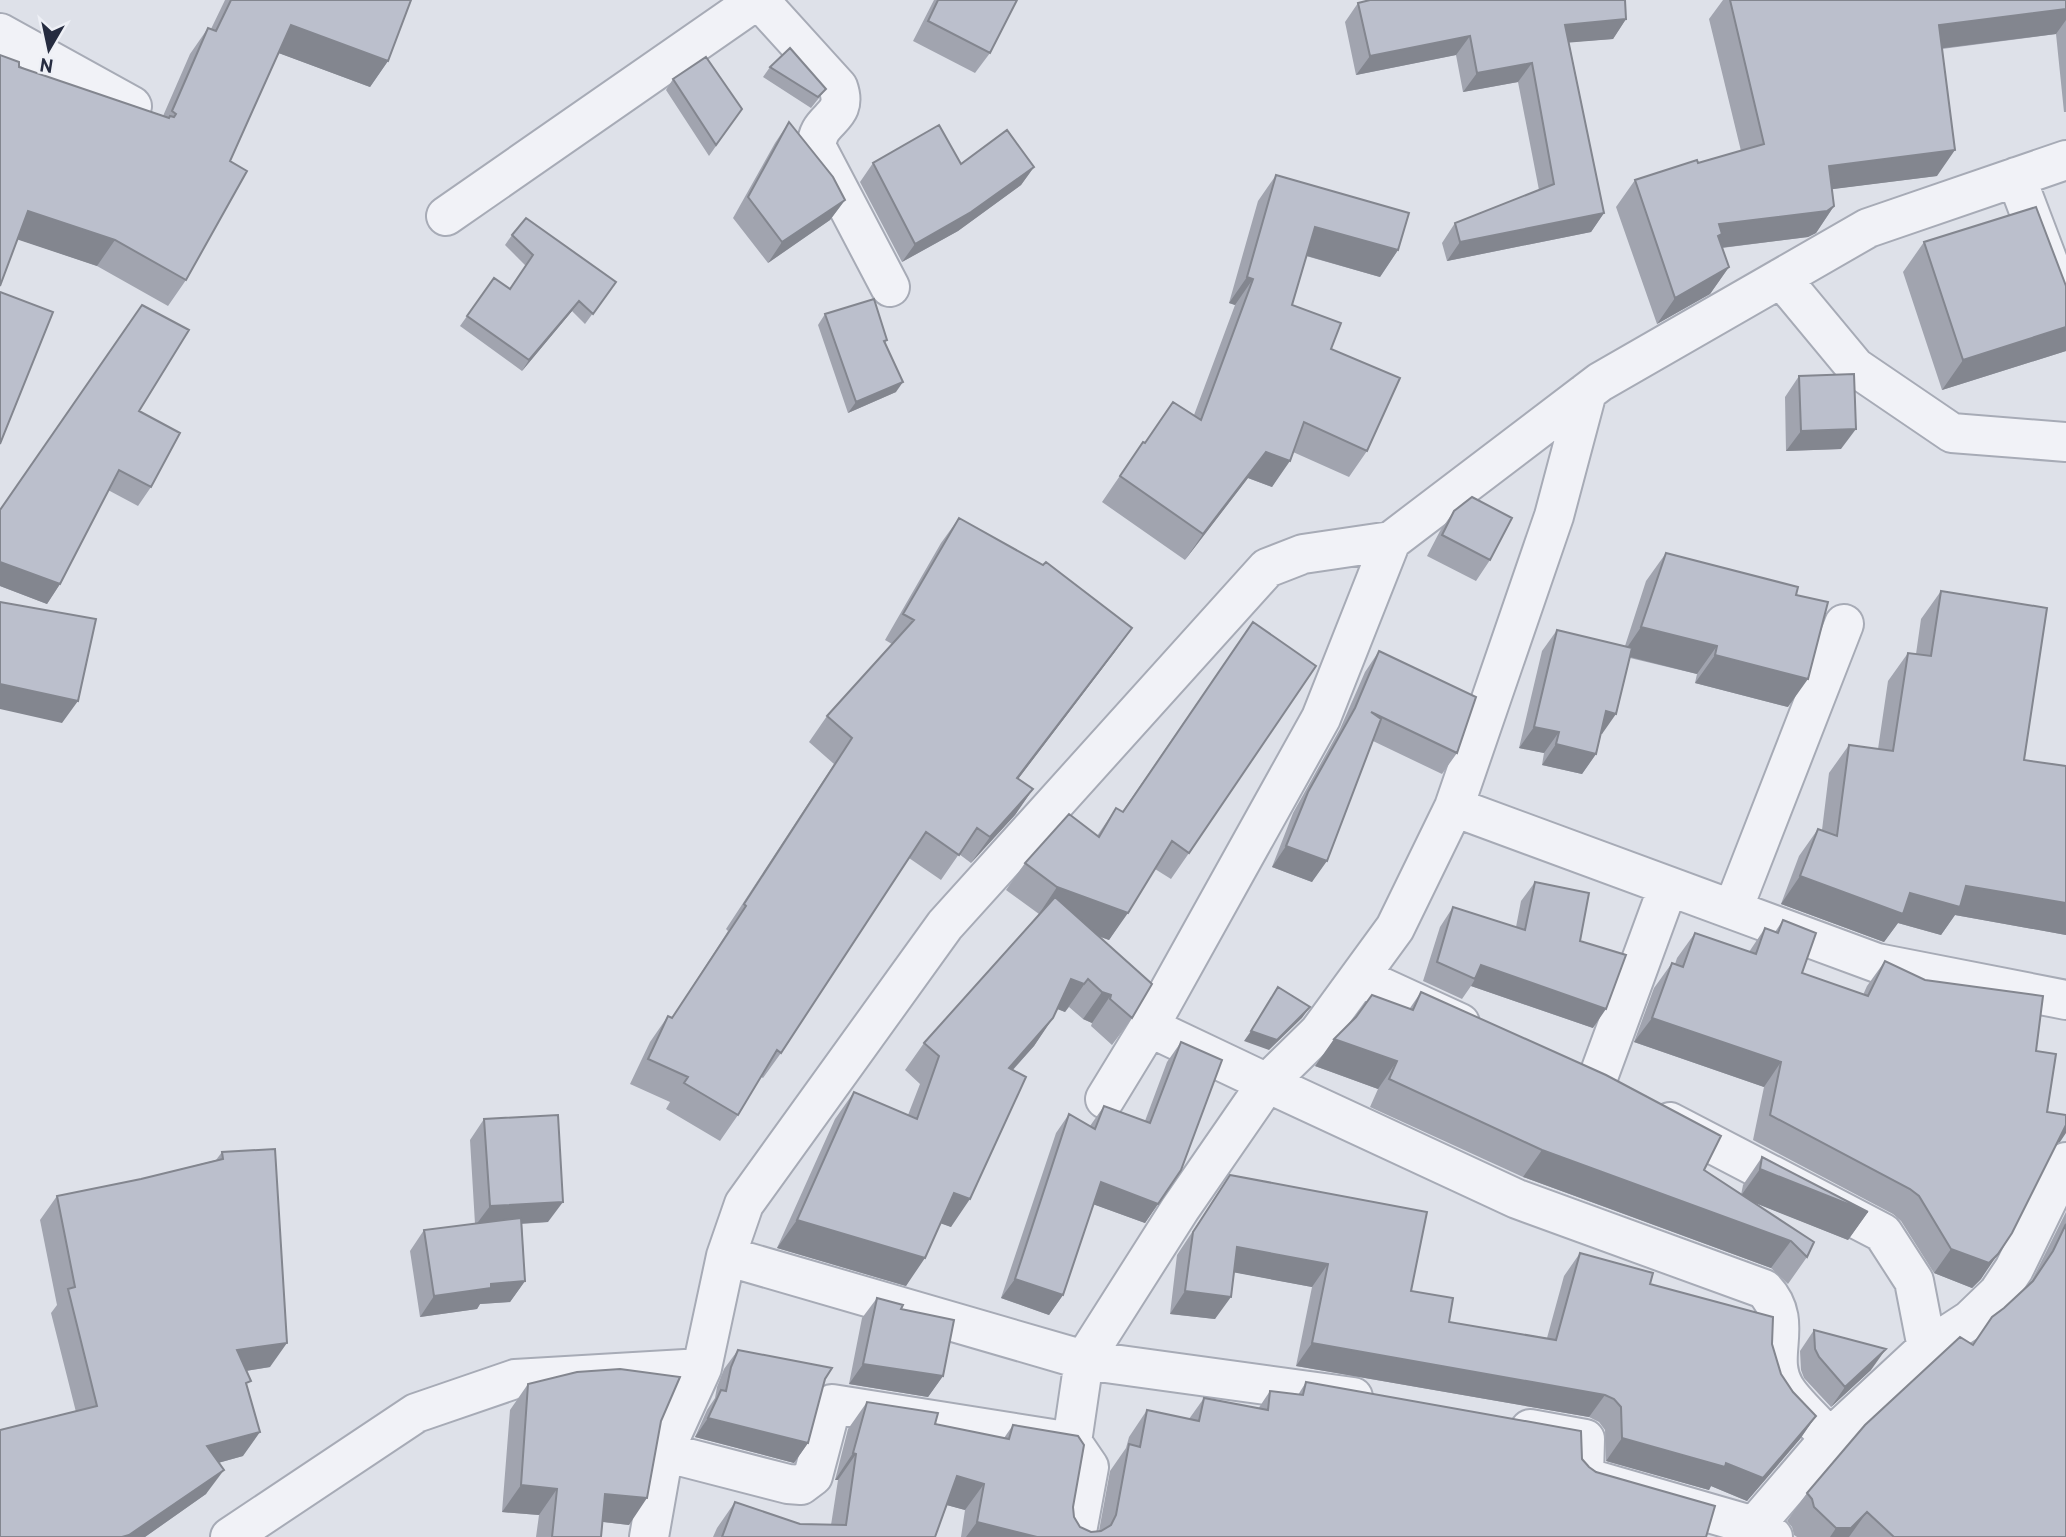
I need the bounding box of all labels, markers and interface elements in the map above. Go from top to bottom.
north arrow [14,14,84,84]
text: N [38,51,55,77]

